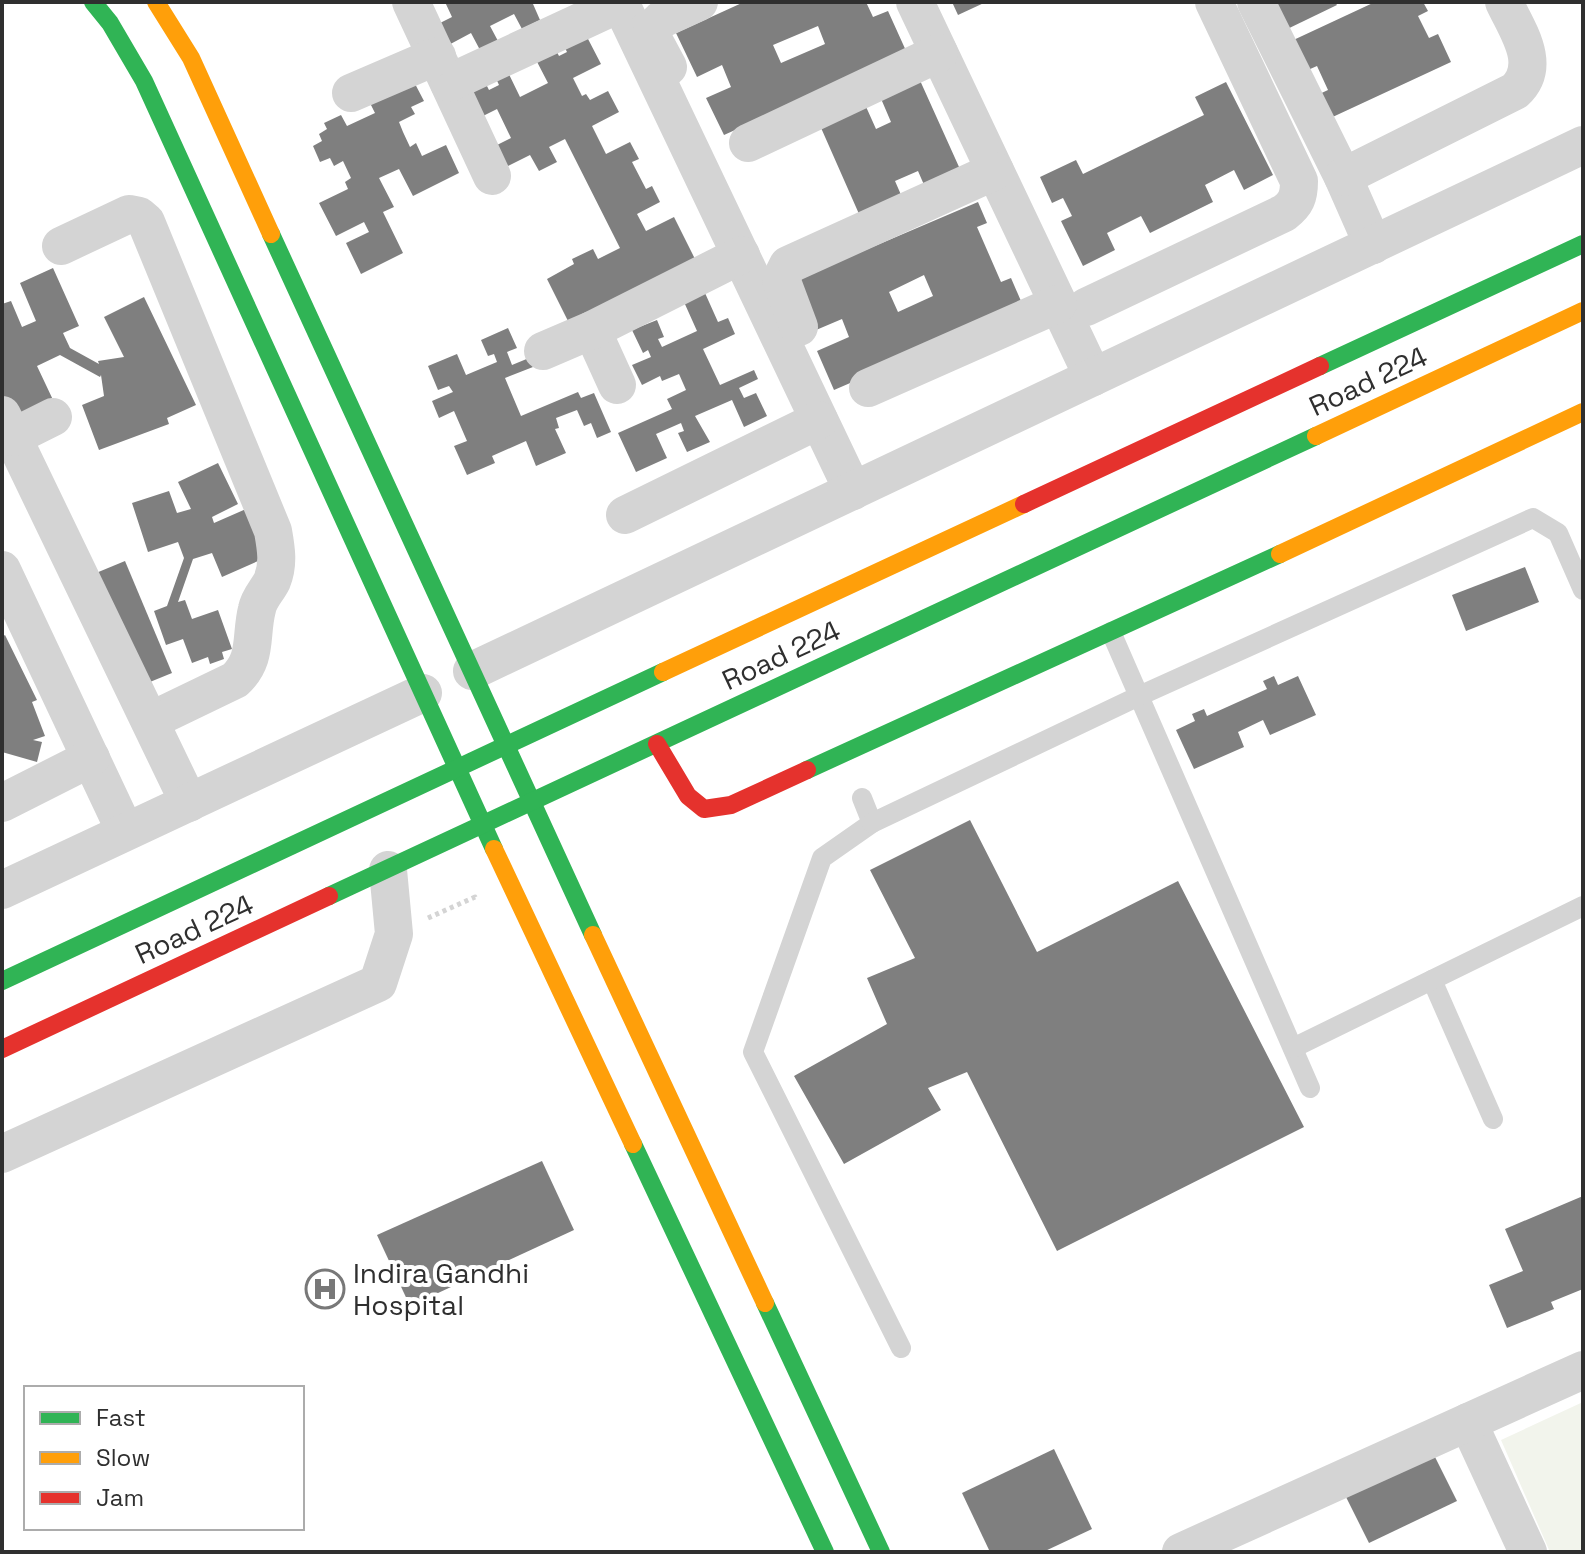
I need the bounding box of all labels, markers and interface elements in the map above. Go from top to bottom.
street label: Road 224 [1303,338,1433,424]
street label: Road 224 [716,612,846,698]
street label: Road 224 [129,886,259,972]
place label: Indira Gandhi Hospital [353,1255,529,1323]
hospital icon: Indira Gandhi Hospital [304,1268,346,1310]
legend [24,1386,304,1530]
text: Fast [96,1402,146,1433]
text: Slow [96,1442,150,1473]
text: Jam [96,1482,144,1513]

